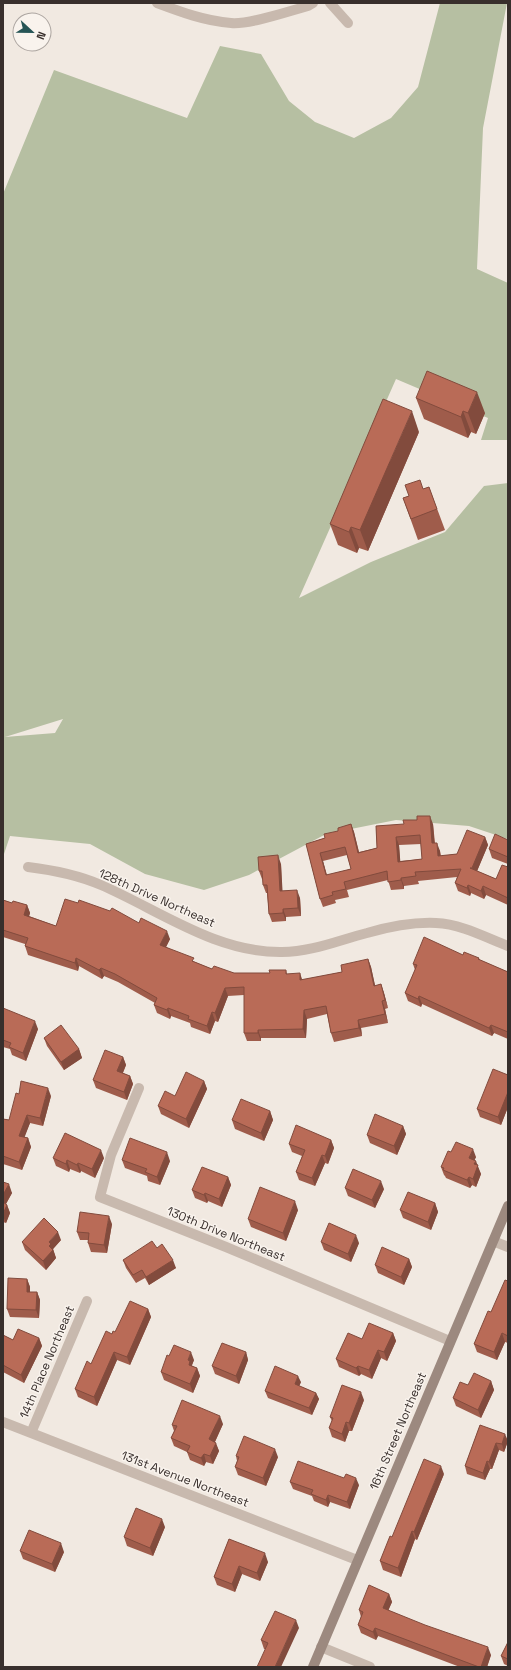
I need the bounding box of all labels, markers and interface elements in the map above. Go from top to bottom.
north arrow [12,12,52,52]
text: N [33,30,49,42]
street label: 128th Drive Northeast [96,865,218,931]
street label: 130th Drive Northeast [164,1203,288,1265]
street label: 14th Place Northeast [16,1303,78,1421]
street label: 16th Street Northeast [366,1370,430,1492]
street label: 131st Avenue Northeast [119,1447,251,1511]

